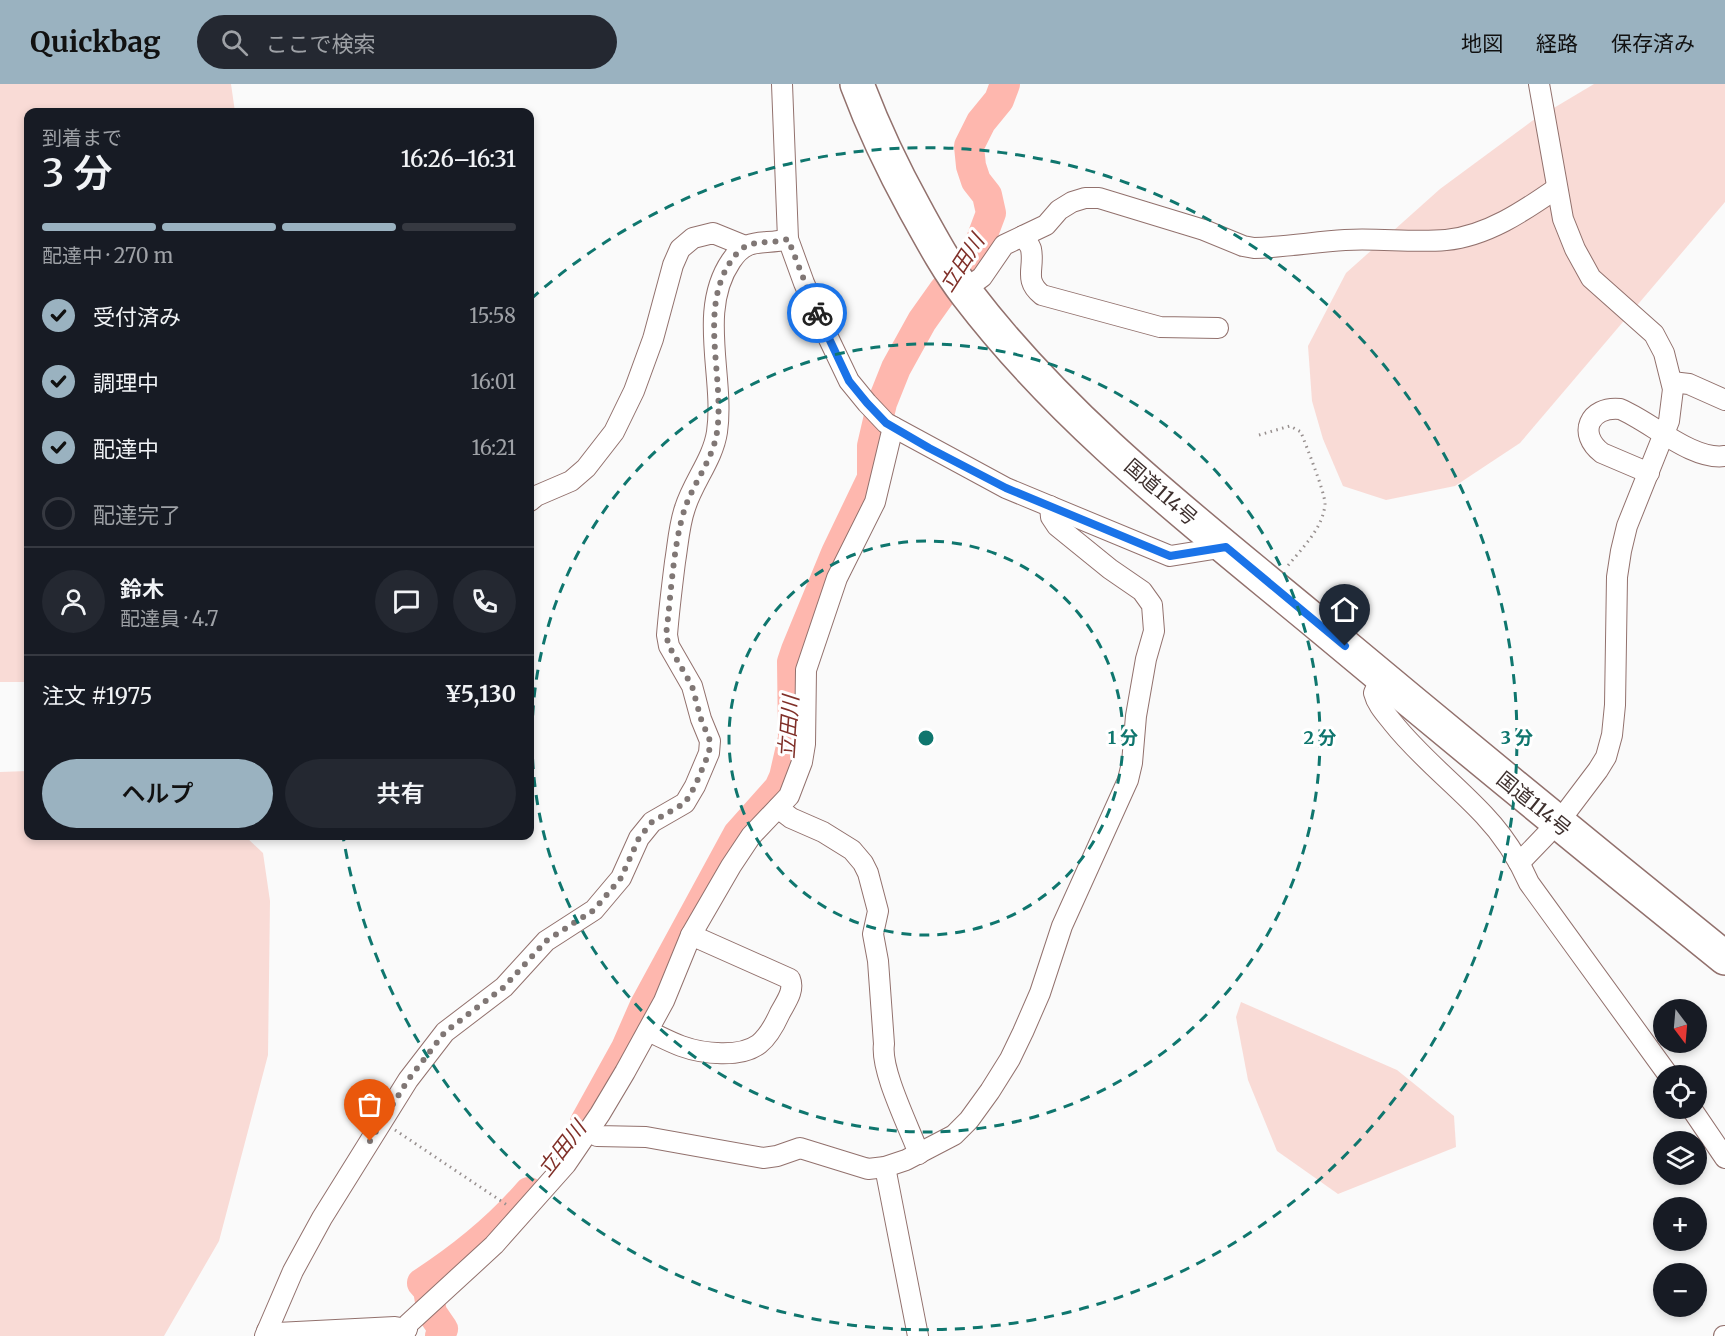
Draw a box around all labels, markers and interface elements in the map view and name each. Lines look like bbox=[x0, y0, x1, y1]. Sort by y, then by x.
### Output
search box bbox=[197, 15, 617, 69]
text: Quickbag bbox=[30, 24, 161, 60]
icon: search bbox=[218, 26, 251, 59]
text: ここで検索 bbox=[266, 30, 376, 58]
text: 地図 bbox=[1461, 30, 1503, 57]
text: 経路 bbox=[1536, 30, 1578, 57]
text: 保存済み bbox=[1611, 30, 1695, 57]
text: 到着まで bbox=[42, 125, 122, 150]
text: 16:26–16:31 bbox=[401, 145, 516, 173]
text: 3 分 bbox=[42, 149, 113, 198]
water label: 立田川 bbox=[933, 227, 991, 296]
text: 配達中 · 270 m bbox=[42, 243, 173, 268]
courier bbox=[787, 283, 847, 343]
icon: bike bbox=[801, 297, 834, 330]
icon: check bbox=[42, 299, 75, 332]
text: 受付済み bbox=[93, 303, 181, 331]
text: 15:58 bbox=[469, 303, 516, 328]
icon: check bbox=[42, 365, 75, 398]
text: 調理中 bbox=[93, 369, 159, 397]
text: 16:01 bbox=[471, 369, 516, 394]
icon: check bbox=[42, 431, 75, 464]
text: 配達中 bbox=[93, 435, 159, 463]
text: 16:21 bbox=[471, 435, 516, 460]
street label: 国道114号 bbox=[1120, 453, 1203, 530]
text: 配達完了 bbox=[93, 501, 181, 529]
button: person bbox=[42, 570, 105, 633]
button: chat bbox=[375, 570, 438, 633]
button: phone bbox=[453, 570, 516, 633]
text: 鈴木 bbox=[120, 575, 164, 603]
pin bbox=[1319, 584, 1370, 646]
icon: home bbox=[1328, 593, 1361, 626]
text: 配達員 · 4.7 bbox=[120, 606, 218, 631]
text: ¥5,130 bbox=[444, 680, 516, 708]
text: 注文 #1975 bbox=[42, 682, 152, 710]
water label: 立田川 bbox=[773, 693, 804, 759]
text: 1 分 bbox=[1108, 726, 1138, 749]
text: 2 分 bbox=[1304, 726, 1336, 749]
text: 3 分 bbox=[1501, 726, 1533, 749]
centre of rings bbox=[916, 728, 936, 748]
button: ヘルプ bbox=[42, 759, 273, 828]
button: 共有 bbox=[285, 759, 516, 828]
street label: 国道114号 bbox=[1492, 766, 1577, 841]
north arrow bbox=[1653, 999, 1707, 1053]
map controls bbox=[1653, 999, 1707, 1317]
button: locate bbox=[1653, 1065, 1707, 1119]
pin bbox=[344, 1079, 395, 1141]
icon: bag bbox=[353, 1088, 386, 1121]
water label: 立田川 bbox=[532, 1114, 593, 1182]
button: layers bbox=[1653, 1131, 1707, 1185]
button: + bbox=[1653, 1197, 1707, 1251]
button: − bbox=[1653, 1263, 1707, 1317]

